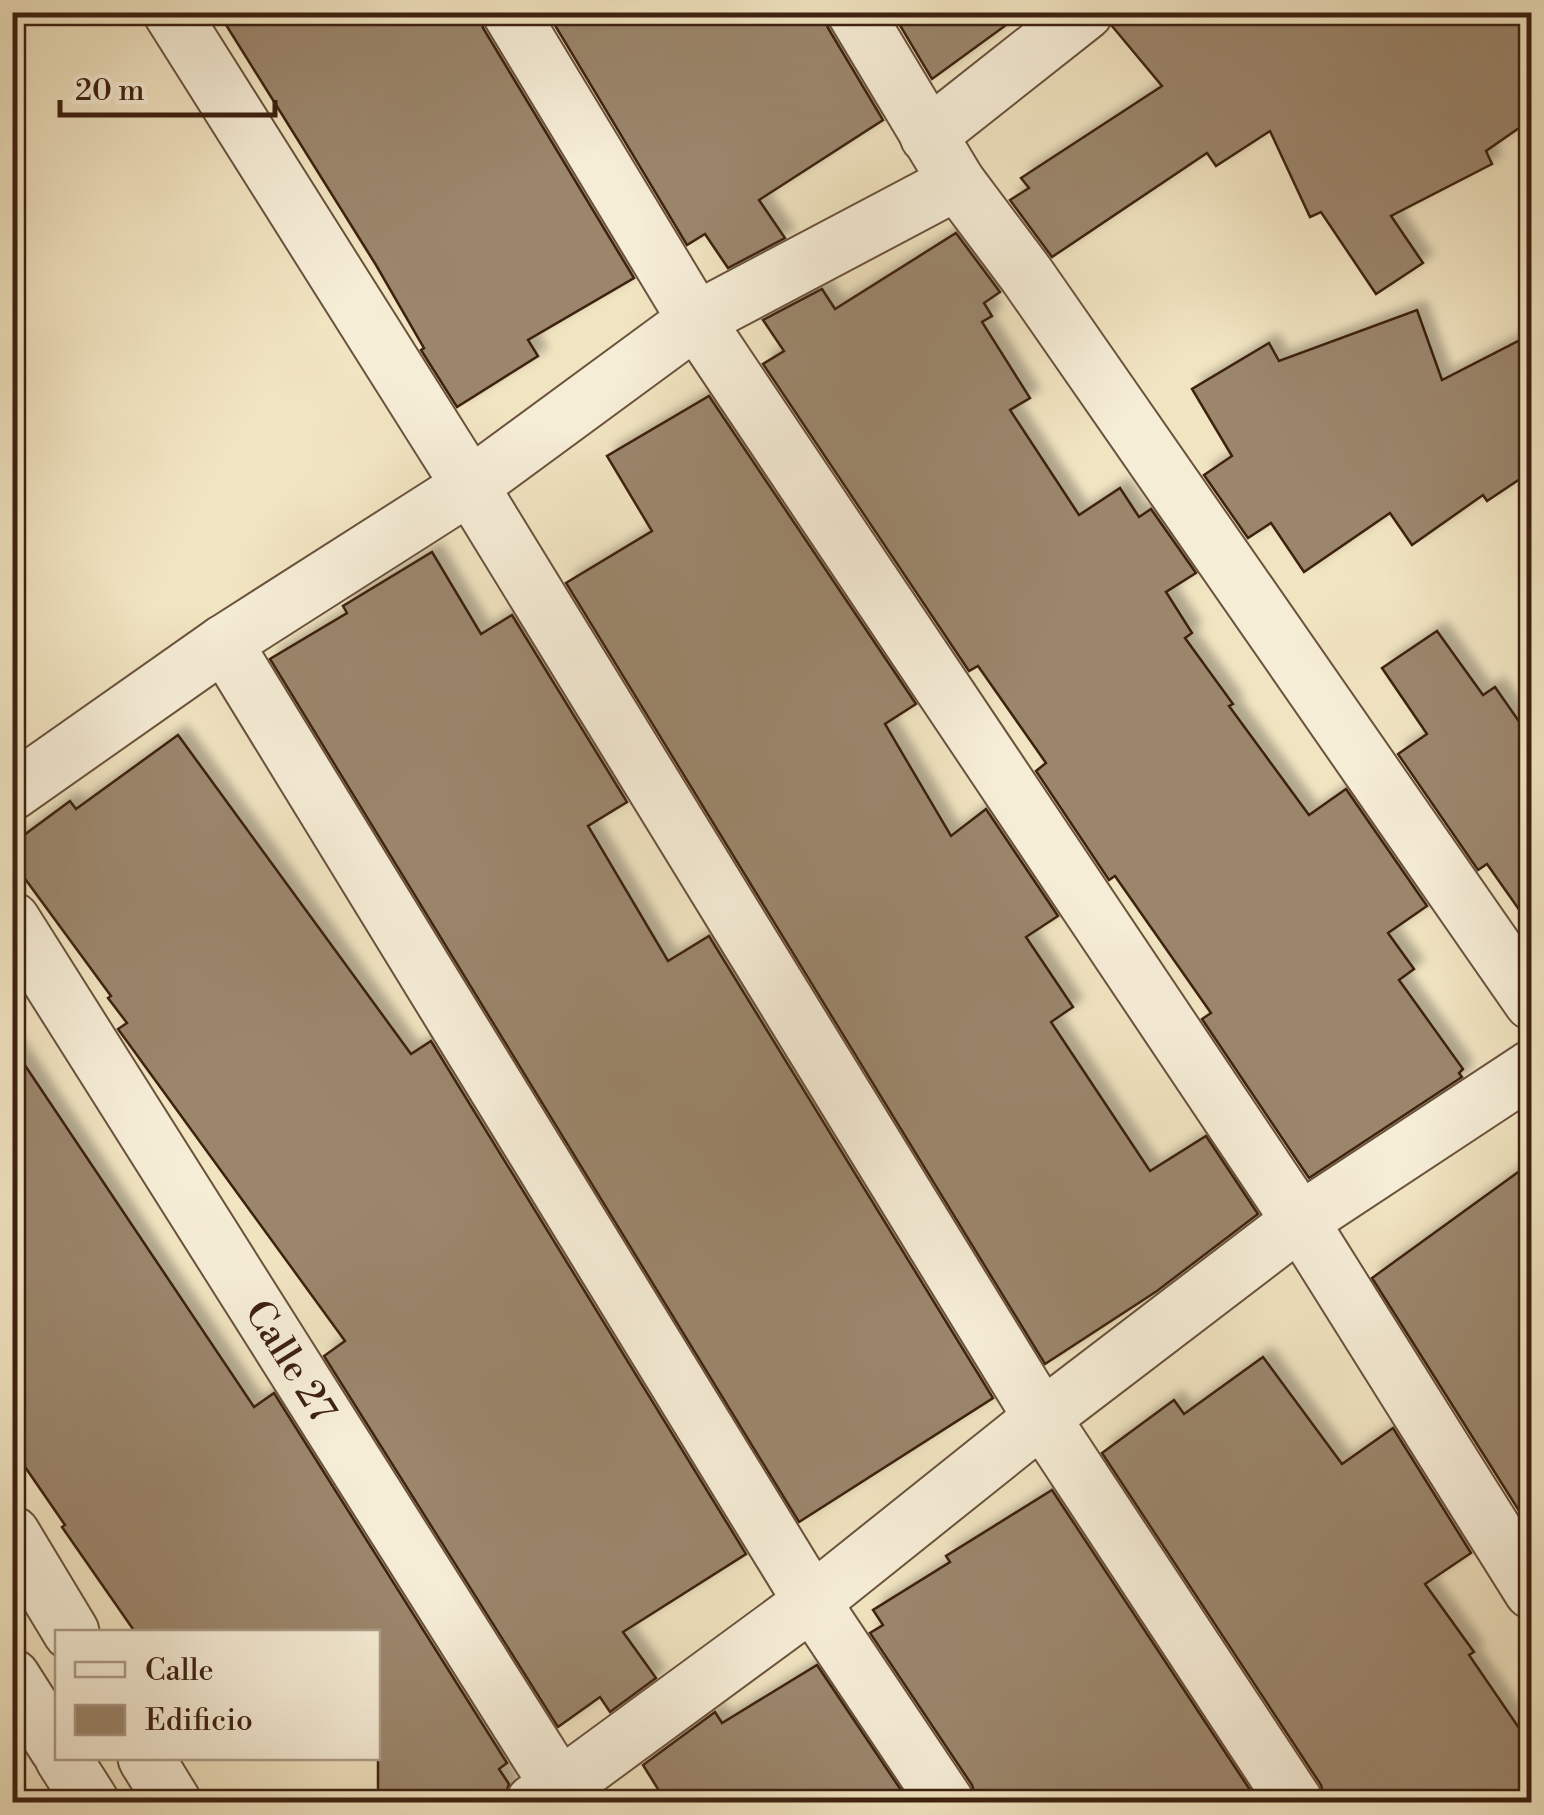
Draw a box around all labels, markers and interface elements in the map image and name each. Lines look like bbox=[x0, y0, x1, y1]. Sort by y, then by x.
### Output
scale bar bbox=[60, 55, 275, 117]
text: 20 m bbox=[75, 72, 144, 110]
street label: Calle 27 bbox=[234, 1292, 346, 1432]
legend bbox=[55, 1630, 380, 1760]
text: Calle bbox=[145, 1652, 214, 1690]
text: Edificio bbox=[145, 1702, 253, 1740]

